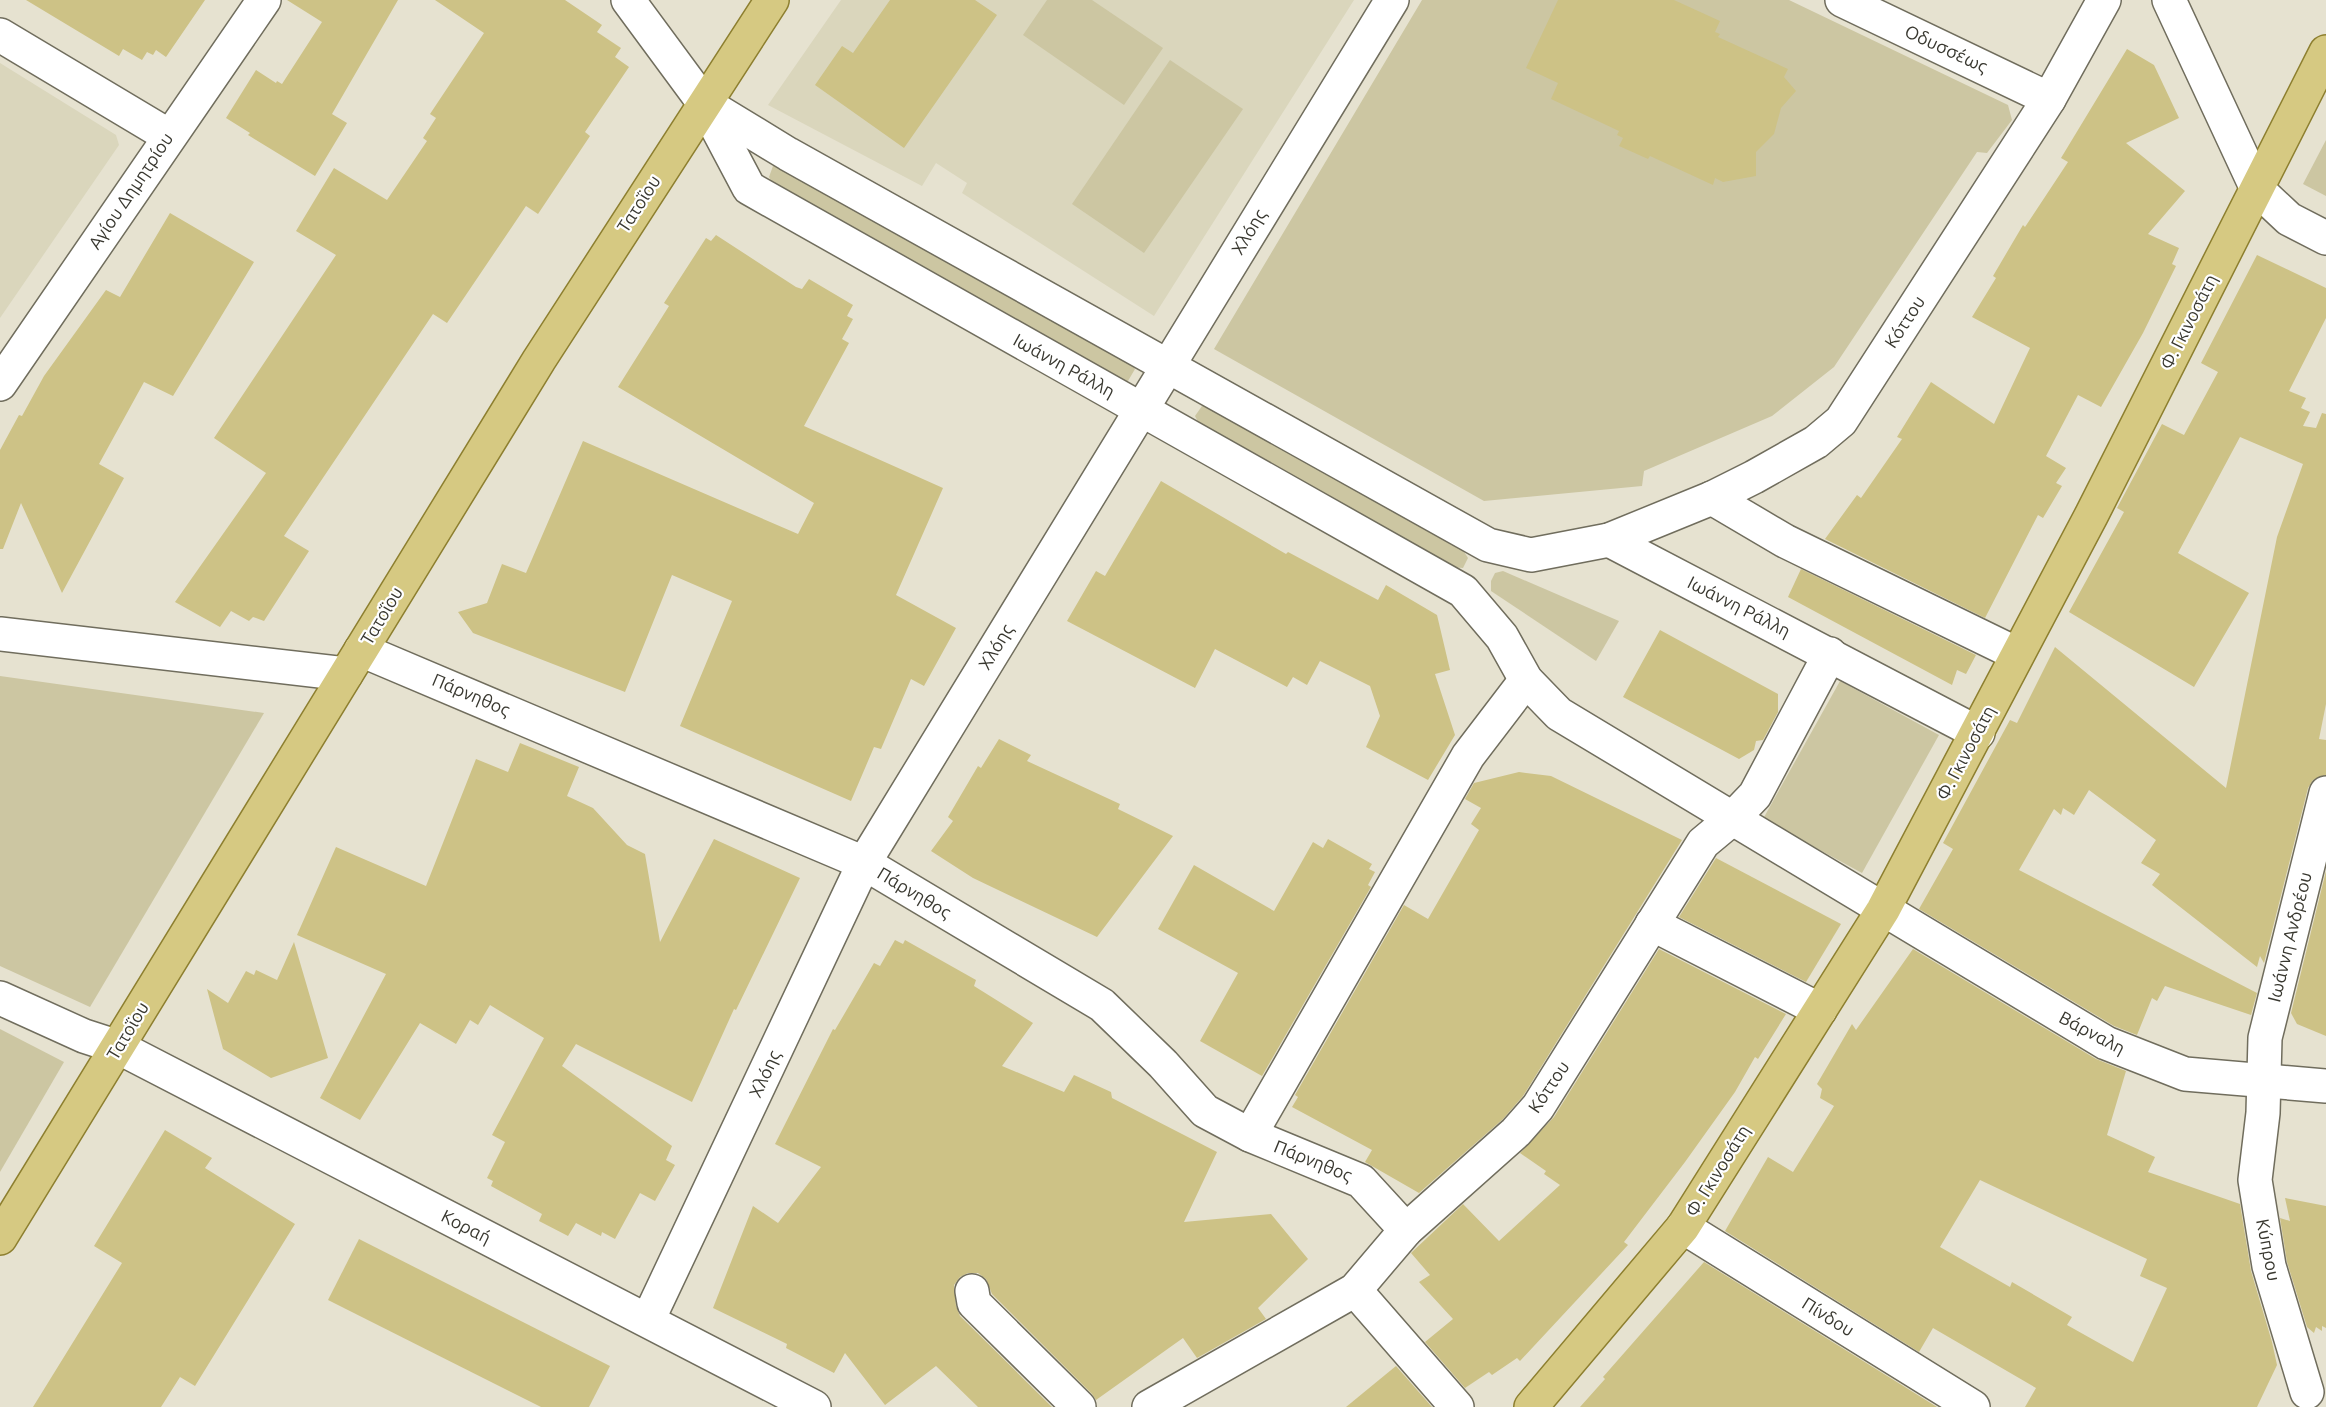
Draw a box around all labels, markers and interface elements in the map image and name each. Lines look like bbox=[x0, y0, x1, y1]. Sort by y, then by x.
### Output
street label: Οδυσσέως bbox=[1901, 20, 1991, 77]
street label: Αγίου Δημητρίου bbox=[84, 128, 176, 252]
street label: Τατοΐου bbox=[612, 171, 664, 236]
street label: Χλόης bbox=[1227, 205, 1270, 258]
street label: Φ. Γκινοσάτη bbox=[2156, 271, 2221, 372]
street label: Κόττου bbox=[1880, 292, 1928, 351]
street label: Ιωάννη Ράλλη bbox=[1010, 329, 1119, 401]
street label: Ιωάννη Ράλλη bbox=[1685, 572, 1794, 641]
street label: Τατοΐου bbox=[356, 583, 406, 648]
street label: Χλόης bbox=[974, 620, 1017, 673]
street label: Πάρνηθος bbox=[429, 669, 513, 720]
street label: Φ. Γκινοσάτη bbox=[1932, 702, 1998, 803]
street label: Πάρνηθος bbox=[874, 862, 955, 923]
street label: Ιωάννη Ανδρέου bbox=[2263, 870, 2315, 1004]
street label: Τατοΐου bbox=[102, 998, 152, 1063]
street label: Βάρναλη bbox=[2056, 1006, 2129, 1058]
street label: Χλόης bbox=[745, 1047, 785, 1101]
street label: Κόττου bbox=[1524, 1057, 1573, 1116]
street label: Φ. Γκινοσάτη bbox=[1681, 1121, 1753, 1220]
street label: Πάρνηθος bbox=[1271, 1135, 1355, 1186]
street label: Κοραή bbox=[438, 1205, 495, 1247]
street label: Κύπρου bbox=[2253, 1217, 2285, 1283]
street label: Πίνδου bbox=[1799, 1292, 1858, 1340]

